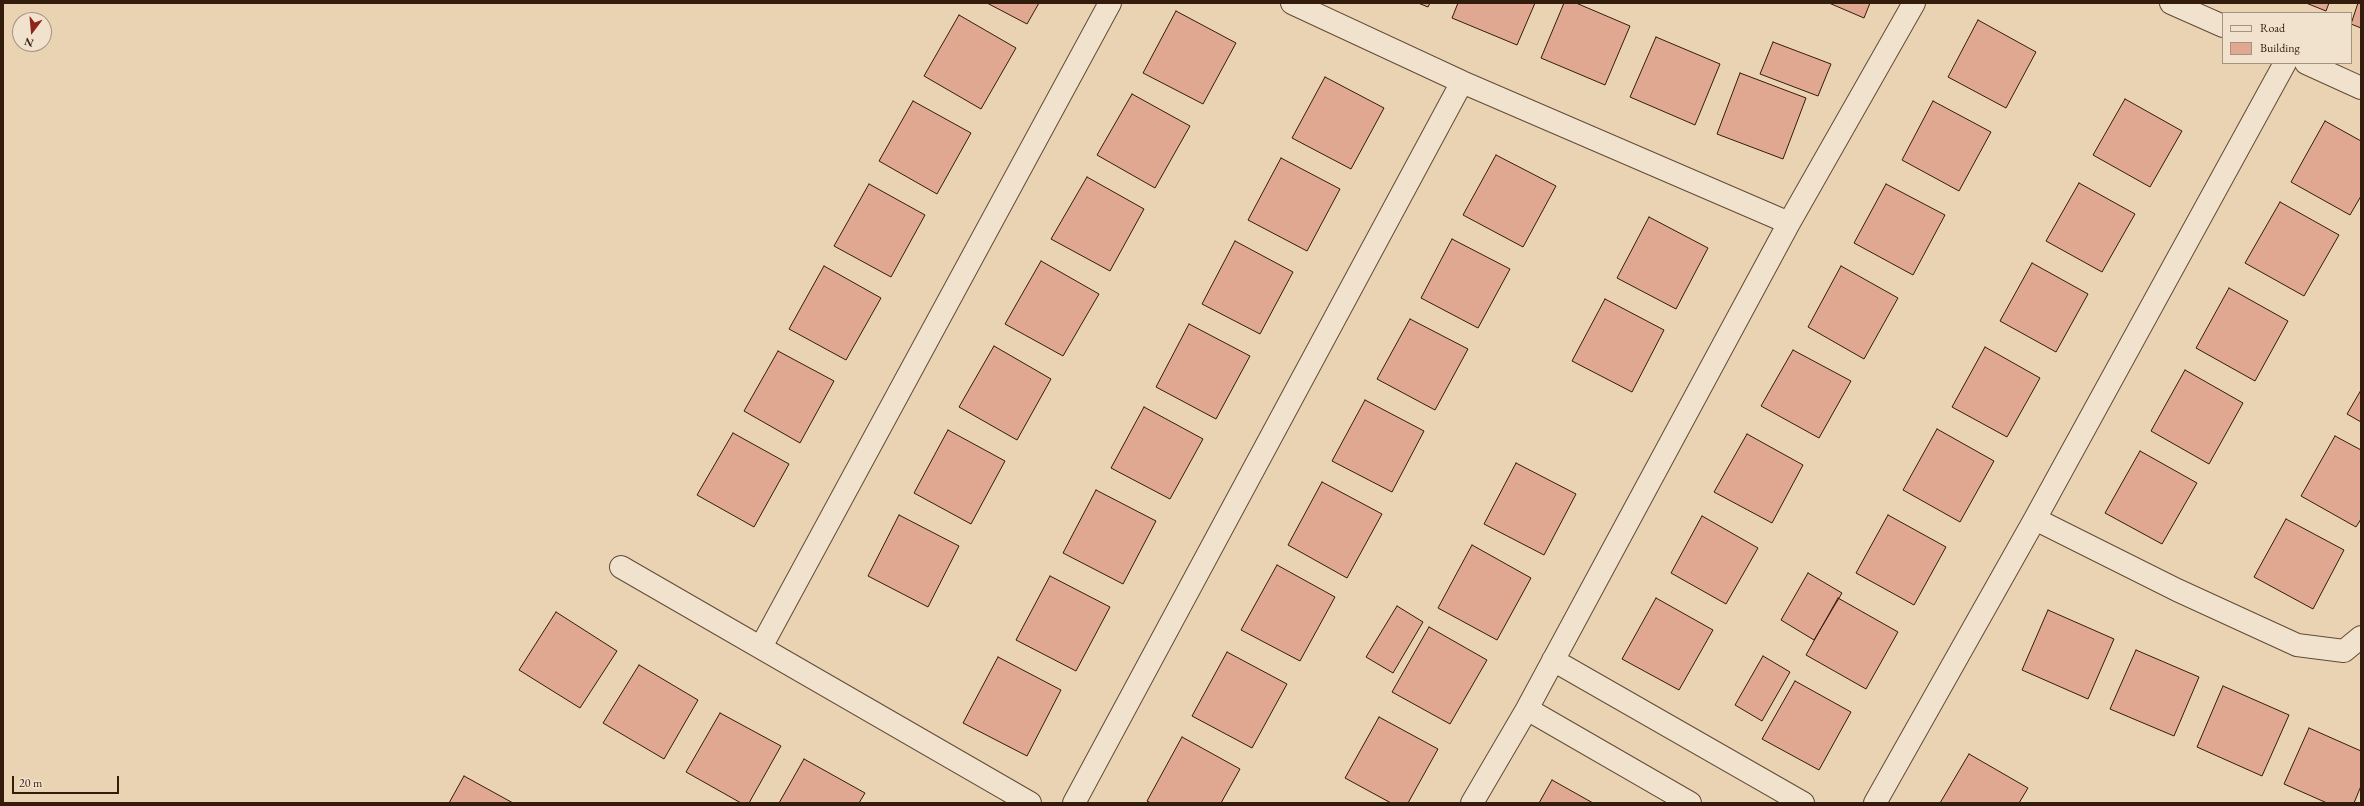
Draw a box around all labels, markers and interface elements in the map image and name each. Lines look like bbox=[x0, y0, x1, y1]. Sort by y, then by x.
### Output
north arrow bbox=[12, 12, 52, 52]
legend bbox=[2222, 12, 2352, 64]
text: Road bbox=[2260, 20, 2285, 36]
text: N bbox=[23, 35, 35, 51]
text: Building bbox=[2260, 40, 2300, 56]
scale bar bbox=[14, 768, 121, 794]
text: 20 m bbox=[19, 775, 42, 791]

